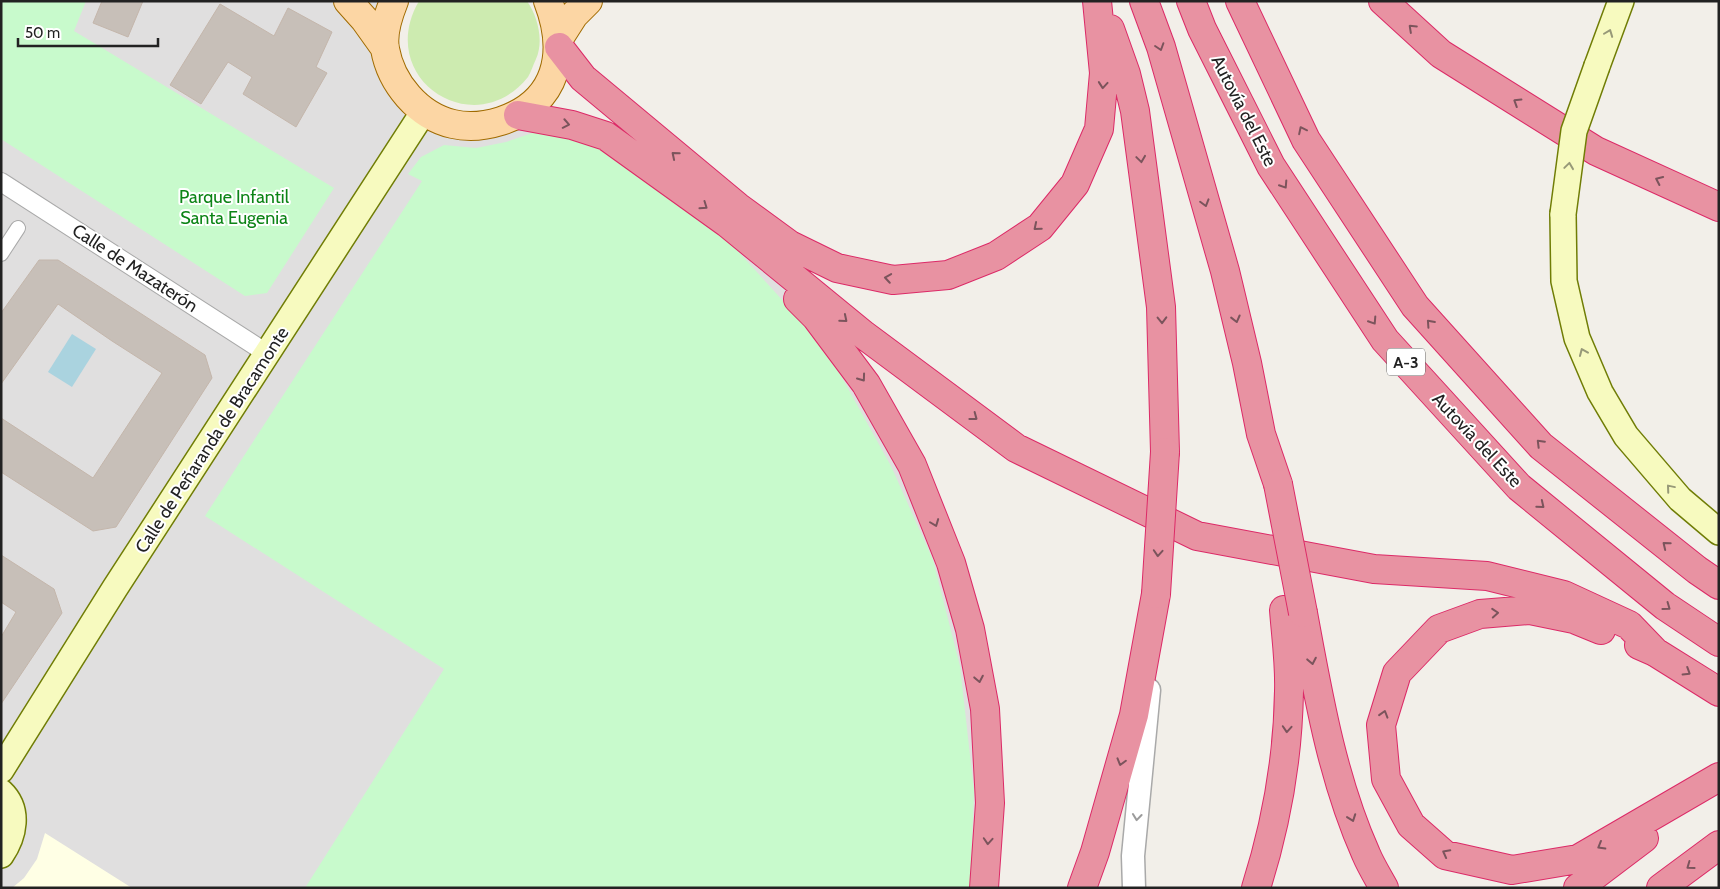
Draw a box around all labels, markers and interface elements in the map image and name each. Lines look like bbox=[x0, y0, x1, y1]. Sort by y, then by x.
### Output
scale bar bbox=[18, 15, 158, 47]
text: 50 m bbox=[25, 24, 60, 42]
one-way arrow bbox=[1409, 25, 1418, 34]
one-way arrow bbox=[1603, 30, 1613, 38]
one-way arrow bbox=[1155, 42, 1165, 51]
street label: Autovía del Este bbox=[1207, 52, 1281, 170]
one-way arrow bbox=[1098, 81, 1109, 89]
one-way arrow bbox=[1513, 98, 1522, 108]
one-way arrow bbox=[562, 118, 570, 128]
one-way arrow bbox=[1297, 126, 1308, 135]
one-way arrow bbox=[672, 152, 681, 161]
one-way arrow bbox=[1136, 155, 1146, 163]
one-way arrow bbox=[1563, 162, 1574, 170]
one-way arrow bbox=[1655, 176, 1664, 186]
one-way arrow bbox=[1277, 180, 1287, 189]
park label: Parque Infantil Santa Eugenia bbox=[179, 186, 290, 229]
one-way arrow bbox=[1200, 199, 1210, 207]
one-way arrow bbox=[698, 200, 708, 209]
street label: Calle de Mazaterón bbox=[68, 219, 202, 317]
one-way arrow bbox=[1034, 222, 1043, 230]
one-way arrow bbox=[883, 273, 891, 284]
one-way arrow bbox=[839, 314, 848, 323]
one-way arrow bbox=[1230, 314, 1241, 323]
one-way arrow bbox=[1156, 316, 1167, 324]
one-way arrow bbox=[1366, 316, 1376, 325]
one-way arrow bbox=[1427, 320, 1436, 329]
street label: Calle de Peñaranda de Bracamonte bbox=[131, 323, 293, 557]
road number: A-3 bbox=[1387, 348, 1425, 376]
one-way arrow bbox=[1579, 348, 1589, 357]
one-way arrow bbox=[856, 373, 865, 382]
street label: Autovía del Este bbox=[1428, 388, 1526, 492]
one-way arrow bbox=[968, 411, 978, 420]
one-way arrow bbox=[1536, 440, 1545, 449]
one-way arrow bbox=[1667, 484, 1676, 493]
one-way arrow bbox=[1535, 500, 1544, 508]
one-way arrow bbox=[929, 518, 939, 527]
one-way arrow bbox=[1663, 543, 1672, 551]
one-way arrow bbox=[1153, 549, 1164, 557]
one-way arrow bbox=[1662, 601, 1671, 610]
one-way arrow bbox=[1491, 607, 1499, 618]
one-way arrow bbox=[1306, 657, 1317, 665]
one-way arrow bbox=[1682, 666, 1691, 676]
one-way arrow bbox=[974, 675, 984, 683]
one-way arrow bbox=[1379, 711, 1389, 719]
one-way arrow bbox=[1281, 725, 1292, 733]
one-way arrow bbox=[1116, 757, 1126, 765]
one-way arrow bbox=[1132, 813, 1143, 821]
one-way arrow bbox=[1346, 813, 1356, 822]
one-way arrow bbox=[982, 837, 993, 845]
one-way arrow bbox=[1597, 839, 1606, 849]
one-way arrow bbox=[1442, 849, 1451, 859]
one-way arrow bbox=[1687, 861, 1696, 869]

